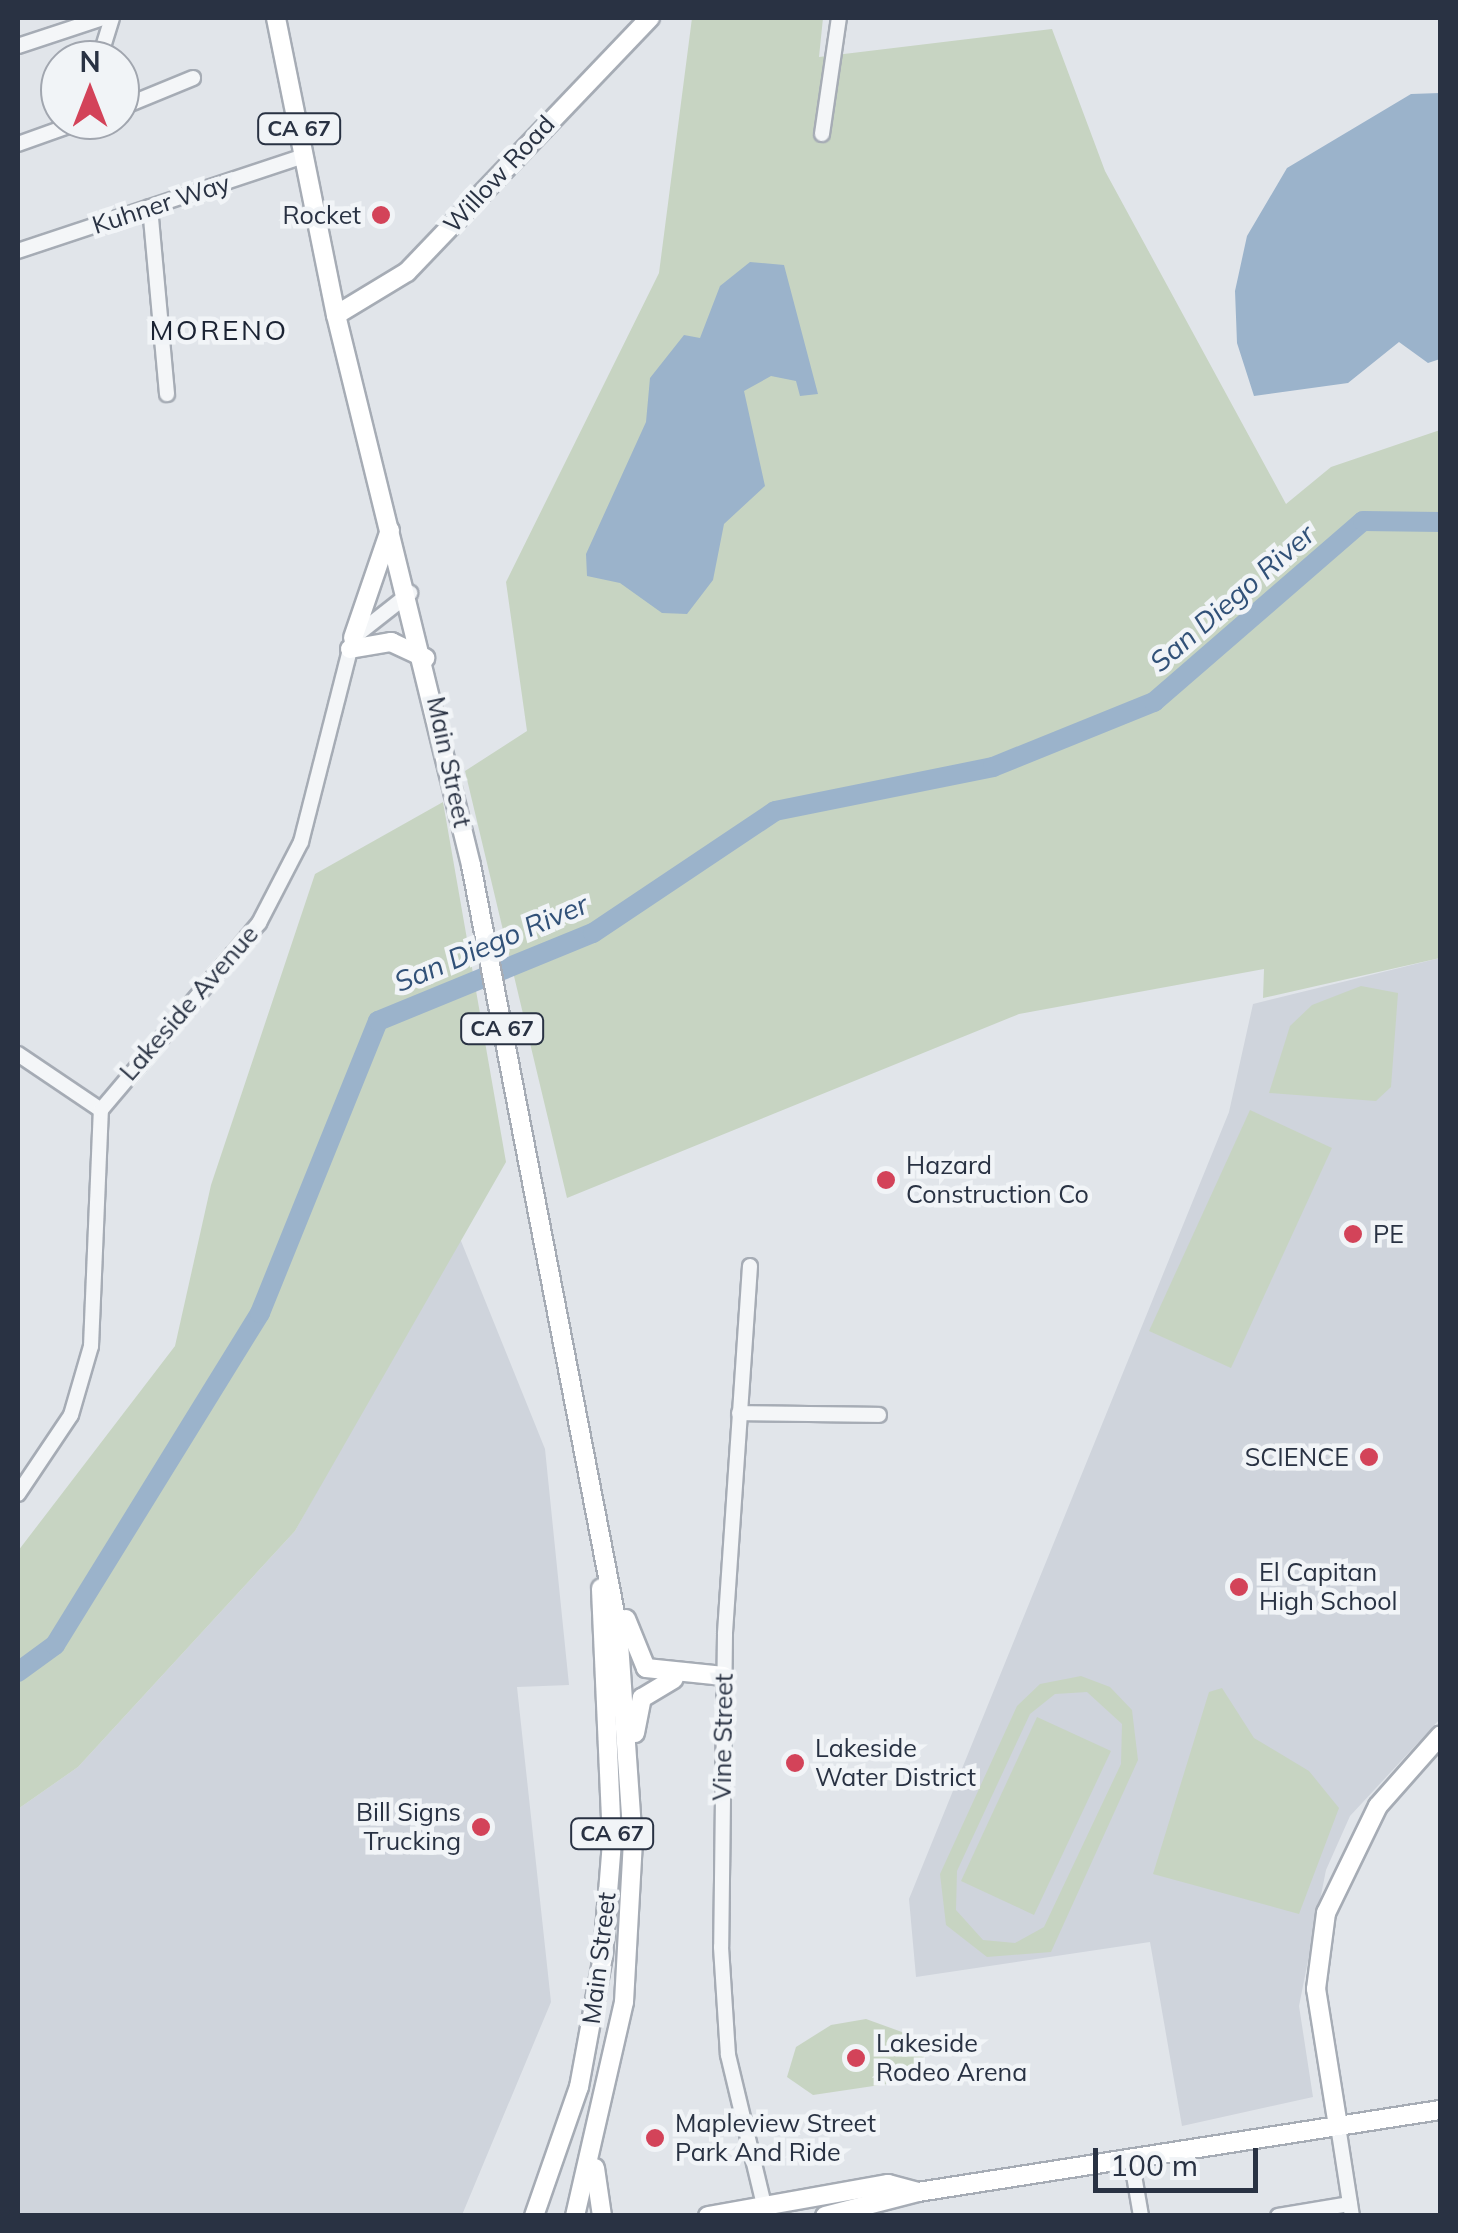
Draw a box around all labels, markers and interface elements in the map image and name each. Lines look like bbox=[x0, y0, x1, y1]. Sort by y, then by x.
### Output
north arrow bbox=[40, 40, 140, 140]
text: N bbox=[79, 44, 101, 79]
street label: Willow Road bbox=[437, 109, 561, 239]
road number: CA 67 bbox=[256, 112, 342, 146]
street label: Kuhner Way bbox=[88, 168, 234, 240]
place label: Rocket bbox=[282, 200, 361, 230]
marker: Rocket bbox=[370, 204, 392, 226]
district label: MORENO bbox=[149, 313, 289, 347]
water label: San Diego River bbox=[1143, 517, 1321, 679]
street label: Main Street bbox=[421, 694, 477, 830]
water label: San Diego River bbox=[389, 887, 593, 999]
street label: Lakeside Avenue bbox=[114, 919, 264, 1087]
road number: CA 67 bbox=[460, 1012, 544, 1046]
place label: Hazard Construction Co bbox=[906, 1151, 1089, 1210]
marker: Hazard Construction Co bbox=[875, 1169, 897, 1191]
place label: PE bbox=[1373, 1219, 1404, 1249]
marker: PE bbox=[1342, 1223, 1364, 1245]
place label: SCIENCE bbox=[1245, 1442, 1349, 1472]
marker: SCIENCE bbox=[1358, 1446, 1380, 1468]
place label: El Capitan High School bbox=[1259, 1558, 1397, 1617]
marker: El Capitan High School bbox=[1228, 1576, 1250, 1598]
street label: Vine Street bbox=[707, 1673, 739, 1801]
place label: Lakeside Water District bbox=[815, 1734, 976, 1793]
marker: Lakeside Water District bbox=[784, 1752, 806, 1774]
place label: Bill Signs Trucking bbox=[356, 1798, 461, 1857]
marker: Bill Signs Trucking bbox=[470, 1816, 492, 1838]
road number: CA 67 bbox=[570, 1817, 654, 1851]
street label: Main Street bbox=[576, 1890, 622, 2026]
place label: Lakeside Rodeo Arena bbox=[876, 2029, 1027, 2088]
marker: Lakeside Rodeo Arena bbox=[845, 2047, 867, 2069]
place label: Mapleview Street Park And Ride bbox=[675, 2109, 876, 2168]
marker: Mapleview Street Park And Ride bbox=[644, 2127, 666, 2149]
scale bar bbox=[1098, 2128, 1263, 2190]
text: 100 m bbox=[1110, 2146, 1198, 2184]

